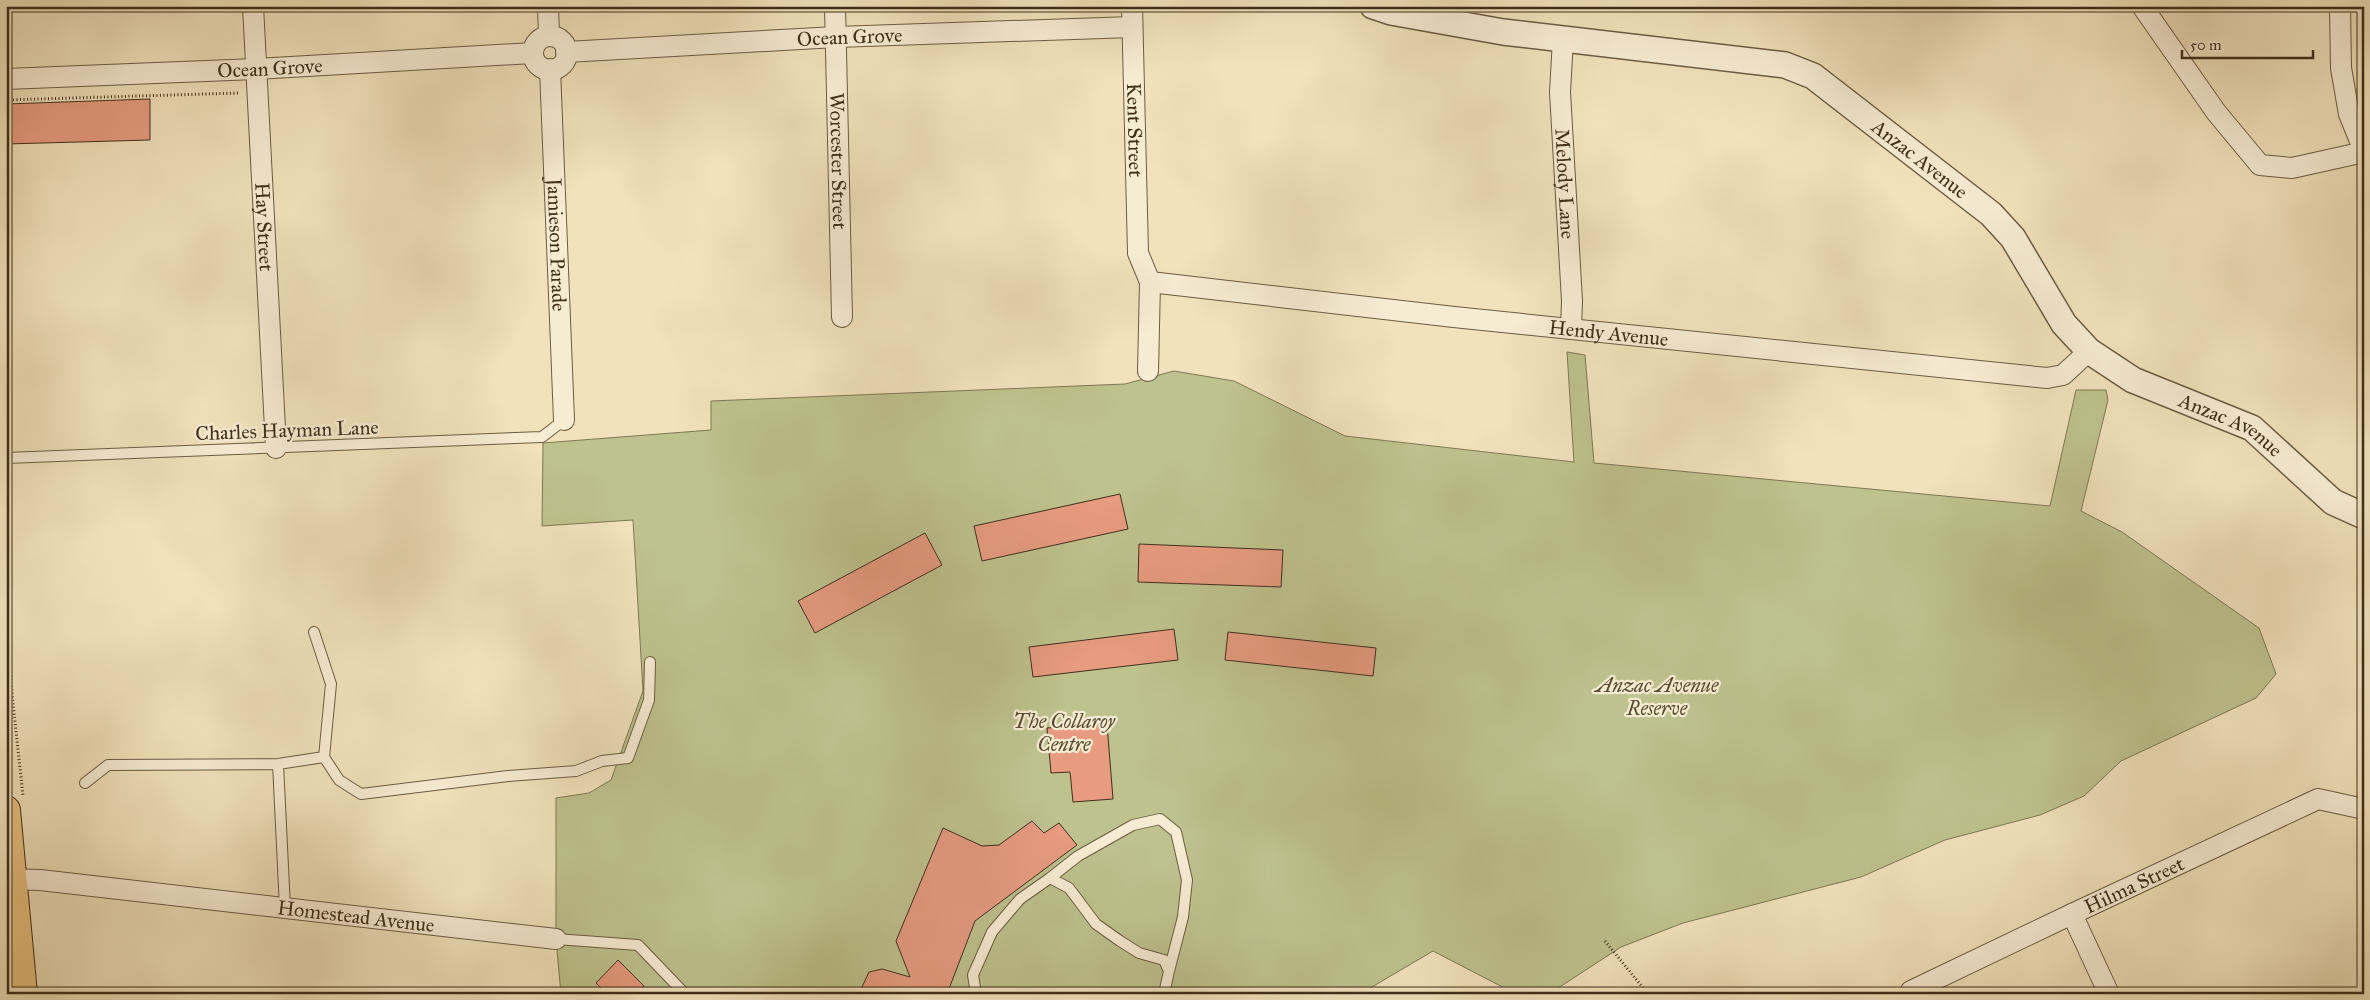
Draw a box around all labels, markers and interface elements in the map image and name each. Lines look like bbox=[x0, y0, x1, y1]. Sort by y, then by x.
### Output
street label: Ocean Grove bbox=[796, 23, 903, 51]
scale bar bbox=[2182, 28, 2314, 60]
text: 50 m bbox=[2190, 36, 2222, 54]
street label: Ocean Grove bbox=[217, 53, 323, 83]
street label: Kent Street bbox=[1122, 83, 1148, 177]
street label: Worcester Street bbox=[825, 92, 852, 230]
street label: Anzac Avenue bbox=[1866, 114, 1973, 204]
street label: Melody Lane bbox=[1550, 128, 1580, 240]
street label: Jamieson Parade bbox=[541, 176, 572, 312]
street label: Hay Street bbox=[250, 182, 279, 272]
street label: Hendy Avenue bbox=[1548, 315, 1670, 351]
street label: Anzac Avenue bbox=[2174, 387, 2287, 462]
street label: Charles Hayman Lane bbox=[195, 415, 379, 445]
park label: Anzac Avenue Reserve bbox=[1593, 673, 1719, 720]
park label: The Collaroy Centre bbox=[1013, 709, 1116, 756]
street label: Hilma Street bbox=[2080, 851, 2188, 919]
street label: Homestead Avenue bbox=[276, 895, 436, 937]

